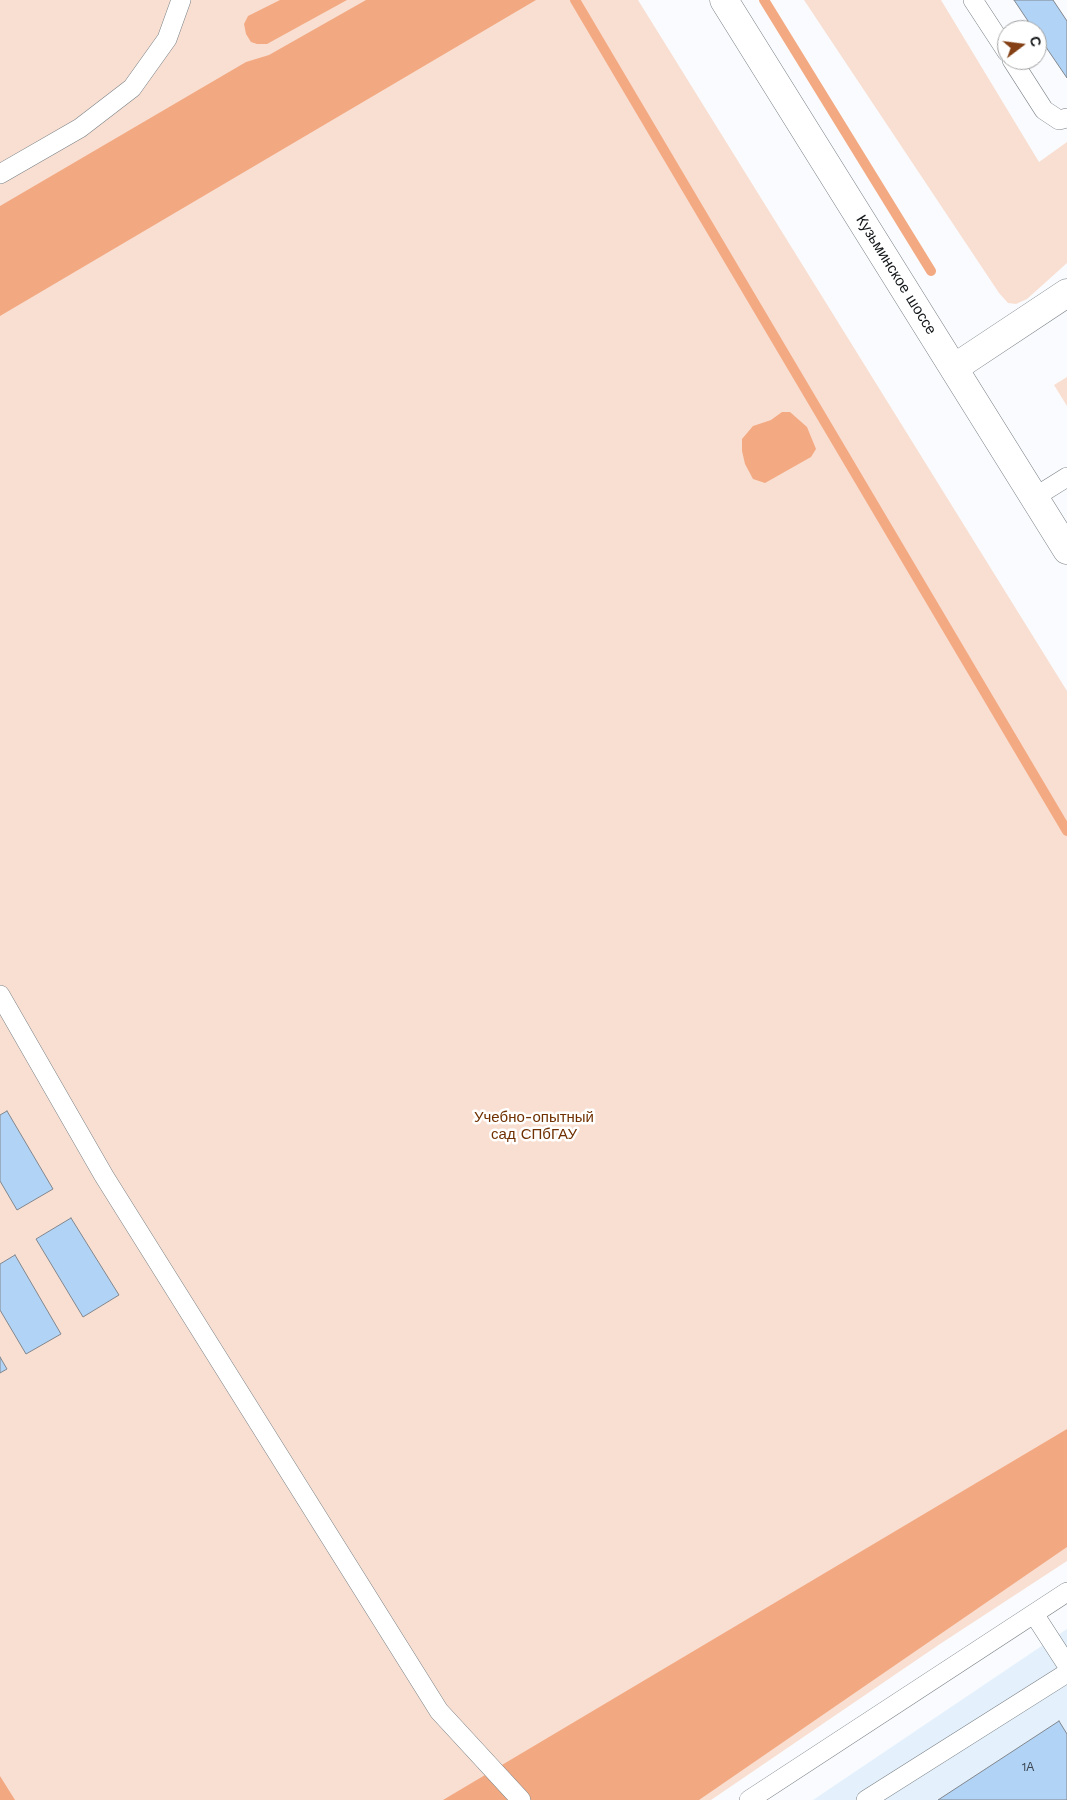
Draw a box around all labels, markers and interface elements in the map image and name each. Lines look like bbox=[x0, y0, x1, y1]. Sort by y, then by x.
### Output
north arrow bbox=[997, 20, 1047, 70]
text: С bbox=[1026, 34, 1045, 48]
street label: Кузьминское шоссе bbox=[852, 212, 940, 338]
park label: Учебно-опытный сад СПбГАУ bbox=[474, 1109, 594, 1144]
house number: 1А bbox=[1022, 1760, 1034, 1774]

